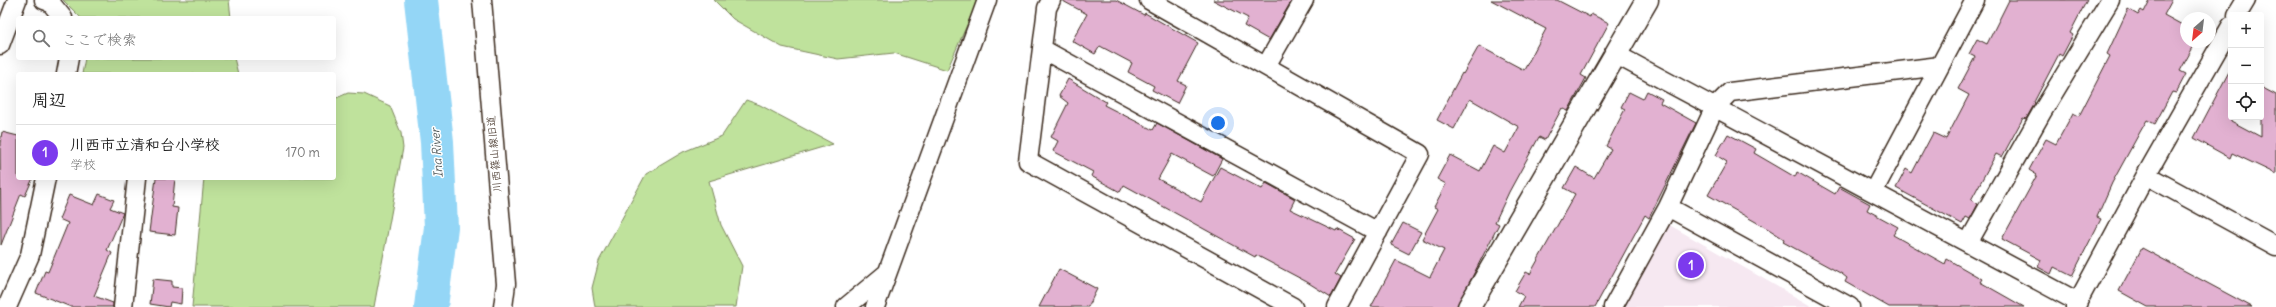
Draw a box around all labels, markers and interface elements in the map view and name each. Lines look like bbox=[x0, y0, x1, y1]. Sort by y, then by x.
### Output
north arrow bbox=[2180, 12, 2216, 48]
map controls bbox=[2228, 12, 2264, 120]
button: + bbox=[2228, 12, 2264, 48]
search box bbox=[16, 16, 336, 60]
icon: search bbox=[30, 27, 52, 49]
text: ここで検索 bbox=[62, 30, 137, 49]
button: − bbox=[2228, 48, 2264, 84]
button: locate bbox=[2228, 84, 2264, 120]
text: 周辺 bbox=[32, 89, 66, 111]
your location bbox=[1208, 113, 1228, 133]
street label: 川西篠山線旧道 bbox=[484, 115, 504, 193]
water label: Ina River bbox=[427, 126, 446, 178]
text: 川西市立清和台小学校 bbox=[70, 135, 220, 154]
text: 1 bbox=[42, 144, 48, 161]
text: 170 m bbox=[285, 144, 320, 161]
text: 学校 bbox=[70, 156, 96, 173]
pin: 1 bbox=[1678, 250, 1704, 280]

